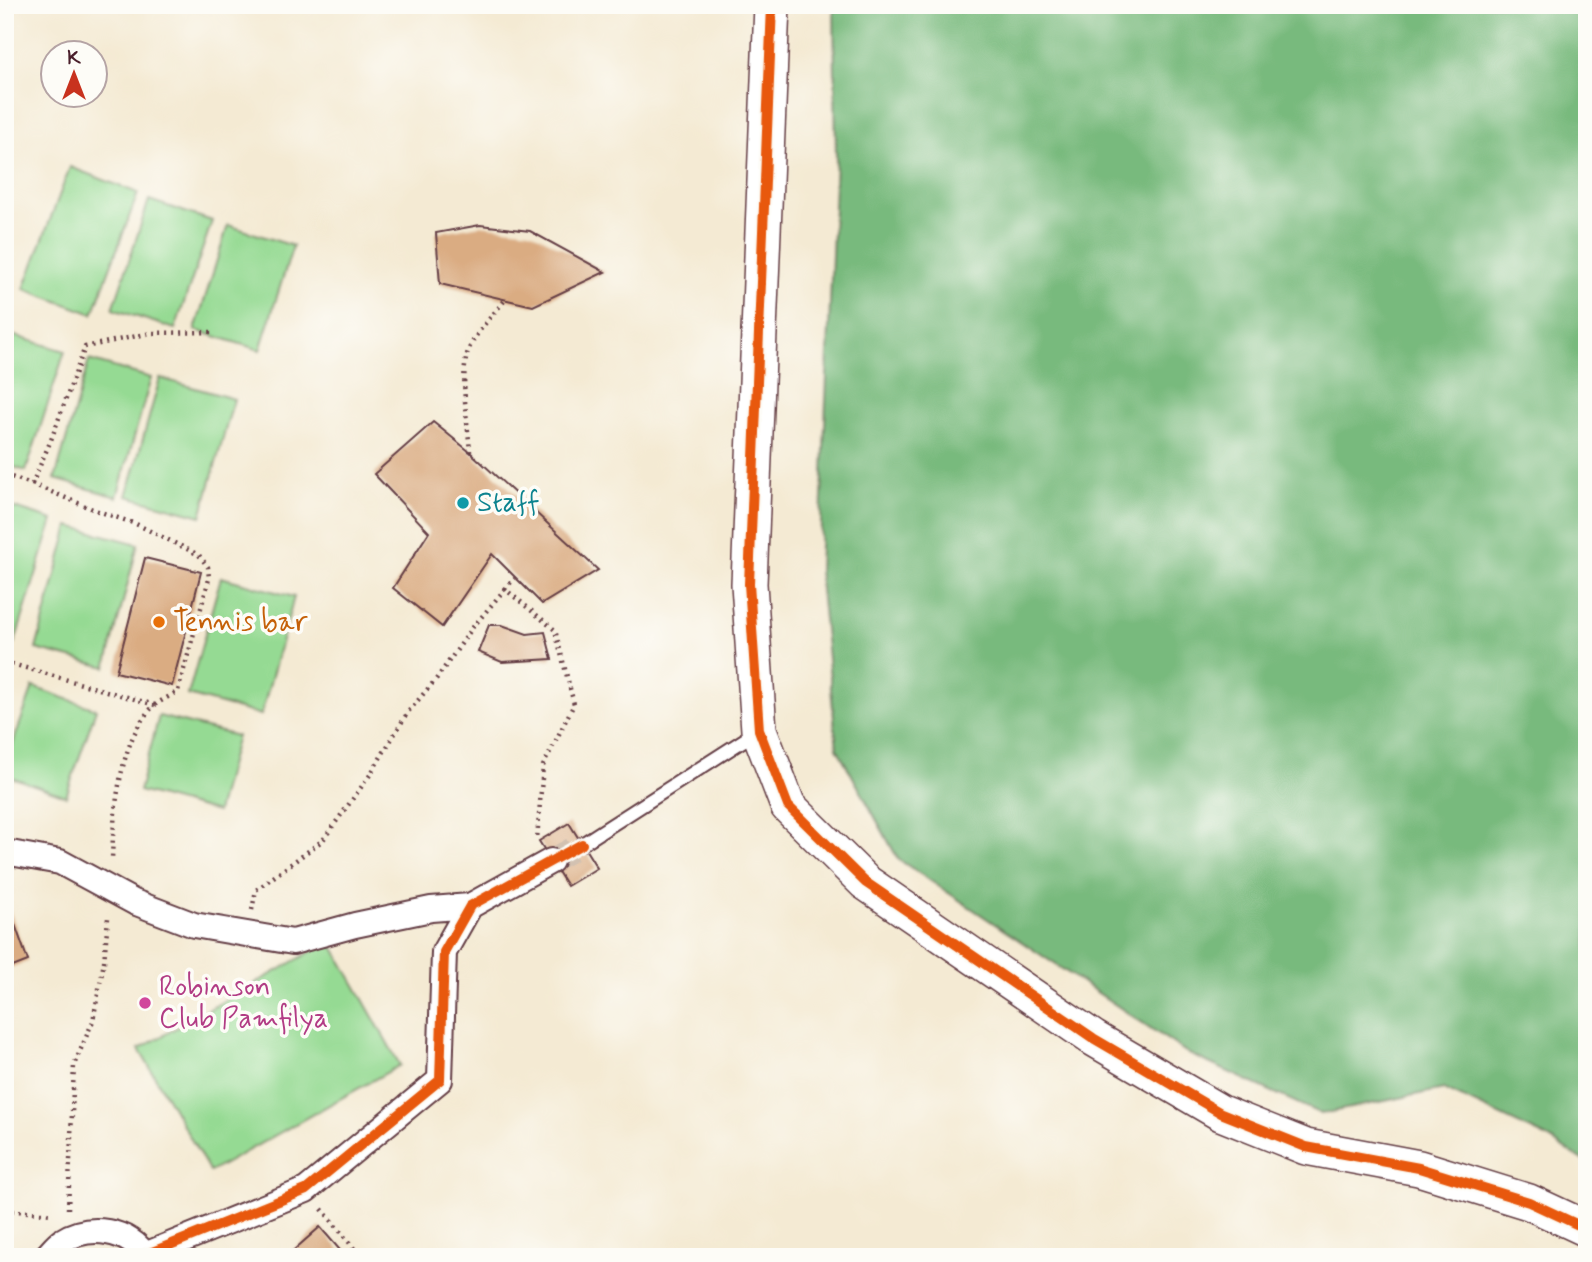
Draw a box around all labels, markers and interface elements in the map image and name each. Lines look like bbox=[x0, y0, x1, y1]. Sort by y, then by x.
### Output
north arrow bbox=[38, 38, 108, 108]
text: K bbox=[67, 46, 81, 71]
place label: Staff bbox=[477, 485, 540, 522]
marker: Staff bbox=[455, 495, 471, 511]
place label: Tennis bar bbox=[173, 604, 309, 641]
marker: Tennis bar bbox=[151, 614, 167, 630]
place label: Robinson Club Pamfilya bbox=[159, 969, 328, 1038]
marker: Robinson Club Pamfilya bbox=[137, 995, 153, 1011]

